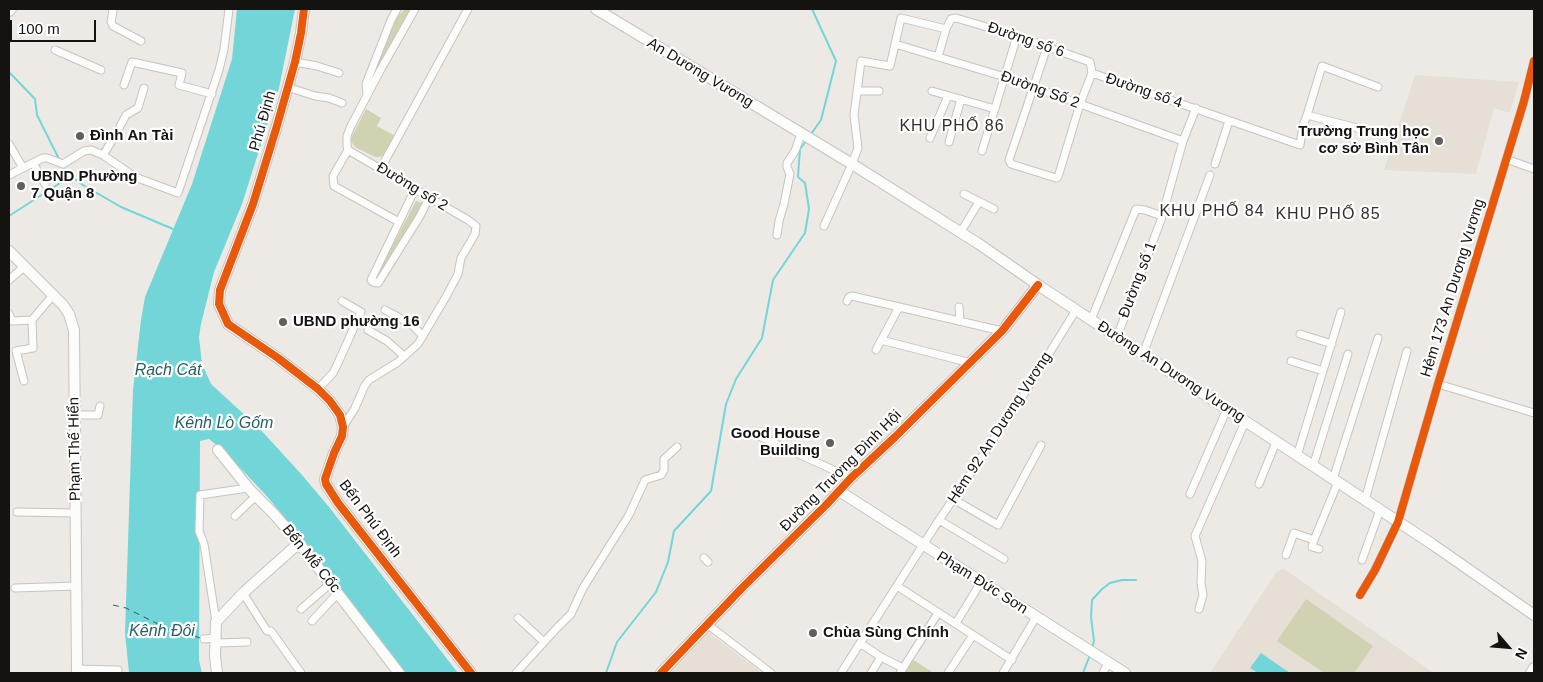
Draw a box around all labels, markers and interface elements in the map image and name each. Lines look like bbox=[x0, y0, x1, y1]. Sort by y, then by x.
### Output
scale bar bbox=[12, 10, 99, 42]
street label: Đường số 6 bbox=[985, 18, 1067, 62]
text: 100 m bbox=[18, 20, 60, 37]
street label: An Dương Vương bbox=[644, 34, 756, 112]
street label: Đường Số 2 bbox=[998, 67, 1082, 113]
street label: Đường số 4 bbox=[1103, 69, 1185, 113]
street label: Phú Định bbox=[246, 89, 280, 153]
district label: KHU PHỐ 86 bbox=[898, 117, 1006, 137]
place label: Trường Trung học cơ sở Bình Tân bbox=[1298, 123, 1429, 158]
place label: Đình An Tài bbox=[90, 127, 173, 145]
marker: Đình An Tài bbox=[74, 130, 86, 142]
marker: Trường Trung học cơ sở Bình Tân bbox=[1433, 135, 1445, 147]
street label: Đường số 2 bbox=[373, 159, 451, 215]
place label: UBND Phường 7 Quận 8 bbox=[31, 168, 138, 203]
marker: UBND Phường 7 Quận 8 bbox=[15, 180, 27, 192]
street label: Hẻm 173 An Dương Vương bbox=[1417, 197, 1489, 379]
district label: KHU PHỐ 84 bbox=[1158, 202, 1266, 222]
district label: KHU PHỐ 85 bbox=[1274, 205, 1382, 225]
street label: Đường số 1 bbox=[1115, 239, 1161, 321]
place label: UBND phường 16 bbox=[293, 313, 420, 331]
marker: UBND phường 16 bbox=[277, 316, 289, 328]
street label: Đường An Dương Vương bbox=[1094, 318, 1248, 426]
street label: Hẻm 92 An Dương Vương bbox=[944, 349, 1056, 507]
water label: Rạch Cát bbox=[135, 361, 201, 381]
street label: Phạm Thế Hiển bbox=[65, 397, 85, 501]
street label: Đường Trương Đình Hội bbox=[777, 407, 905, 535]
water label: Kênh Lò Gốm bbox=[175, 414, 273, 434]
place label: Good House Building bbox=[731, 425, 820, 460]
marker: Good House Building bbox=[824, 437, 836, 449]
street label: Bến Phú Định bbox=[335, 477, 405, 561]
street label: Bến Mễ Cốc bbox=[278, 521, 344, 597]
street label: Phạm Đức Sơn bbox=[933, 548, 1031, 618]
water label: Kênh Đôi bbox=[129, 622, 195, 642]
north arrow bbox=[1483, 622, 1533, 672]
place label: Chùa Sùng Chính bbox=[823, 624, 949, 642]
marker: Chùa Sùng Chính bbox=[807, 627, 819, 639]
text: N bbox=[1512, 646, 1531, 662]

